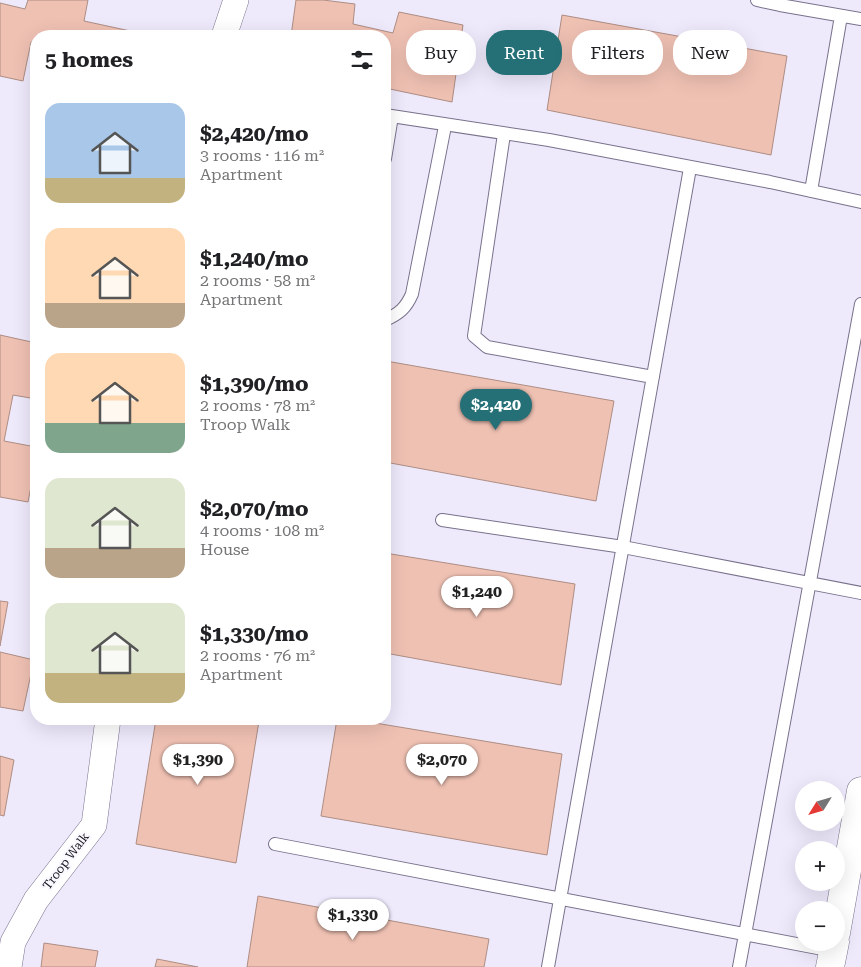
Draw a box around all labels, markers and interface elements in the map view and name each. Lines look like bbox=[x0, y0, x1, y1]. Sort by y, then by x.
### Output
chip: Buy bbox=[406, 30, 476, 75]
chip: Rent bbox=[486, 30, 562, 75]
chip: Filters bbox=[572, 30, 663, 75]
chip: New bbox=[673, 30, 747, 75]
icon: filters bbox=[348, 46, 376, 74]
text: 5 homes bbox=[45, 48, 133, 72]
text: $2,420/mo bbox=[200, 122, 309, 146]
icon: home bbox=[85, 123, 145, 183]
text: 3 rooms · 116 m² bbox=[200, 146, 324, 165]
text: Apartment bbox=[200, 165, 283, 184]
text: $1,240/mo bbox=[200, 247, 309, 271]
icon: home bbox=[85, 248, 145, 308]
text: 2 rooms · 58 m² bbox=[200, 271, 315, 290]
text: Apartment bbox=[200, 290, 283, 309]
text: $1,390/mo bbox=[200, 372, 309, 396]
icon: home bbox=[85, 373, 145, 433]
pin: $2,420 bbox=[455, 388, 537, 431]
text: $2,420 bbox=[471, 395, 521, 414]
text: 2 rooms · 78 m² bbox=[200, 396, 315, 415]
text: Troop Walk bbox=[200, 415, 290, 434]
text: $2,070/mo bbox=[200, 497, 309, 521]
icon: home bbox=[85, 498, 145, 558]
text: 4 rooms · 108 m² bbox=[200, 521, 324, 540]
text: House bbox=[200, 540, 249, 559]
pin: $1,240 bbox=[436, 576, 518, 618]
text: $1,240 bbox=[452, 582, 502, 601]
text: $1,330/mo bbox=[200, 622, 309, 646]
icon: home bbox=[85, 623, 145, 683]
text: 2 rooms · 76 m² bbox=[200, 646, 315, 665]
text: Apartment bbox=[200, 665, 283, 684]
pin: $1,390 bbox=[157, 744, 239, 786]
pin: $2,070 bbox=[401, 744, 483, 786]
text: $1,390 bbox=[173, 750, 223, 769]
text: $2,070 bbox=[417, 750, 467, 769]
north arrow bbox=[795, 781, 845, 831]
map controls bbox=[795, 781, 845, 951]
street label: Troop Walk bbox=[40, 829, 92, 892]
button: + bbox=[795, 841, 845, 891]
pin: $1,330 bbox=[312, 898, 394, 941]
button: − bbox=[795, 901, 845, 951]
text: $1,330 bbox=[328, 905, 378, 924]

